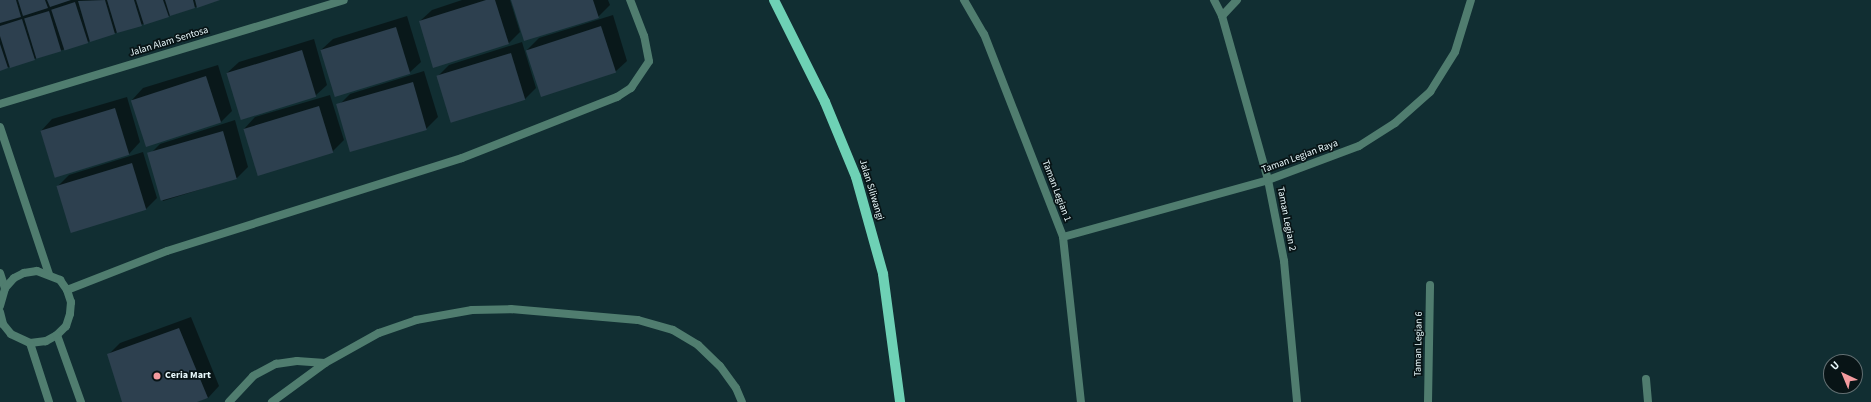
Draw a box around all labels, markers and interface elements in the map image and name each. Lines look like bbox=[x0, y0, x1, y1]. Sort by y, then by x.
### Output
street label: Jalan Alam Sentosa bbox=[128, 24, 210, 60]
street label: Taman Legian Raya bbox=[1260, 138, 1340, 176]
street label: Jalan Siliwangi bbox=[856, 158, 886, 222]
street label: Taman Legian 1 bbox=[1039, 158, 1073, 224]
street label: Taman Legian 2 bbox=[1274, 186, 1298, 252]
street label: Taman Legian 6 bbox=[1412, 311, 1426, 377]
north arrow bbox=[1823, 354, 1863, 394]
text: U bbox=[1827, 358, 1843, 374]
place label: Ceria Mart bbox=[165, 370, 211, 382]
marker: Ceria Mart bbox=[152, 371, 162, 381]

